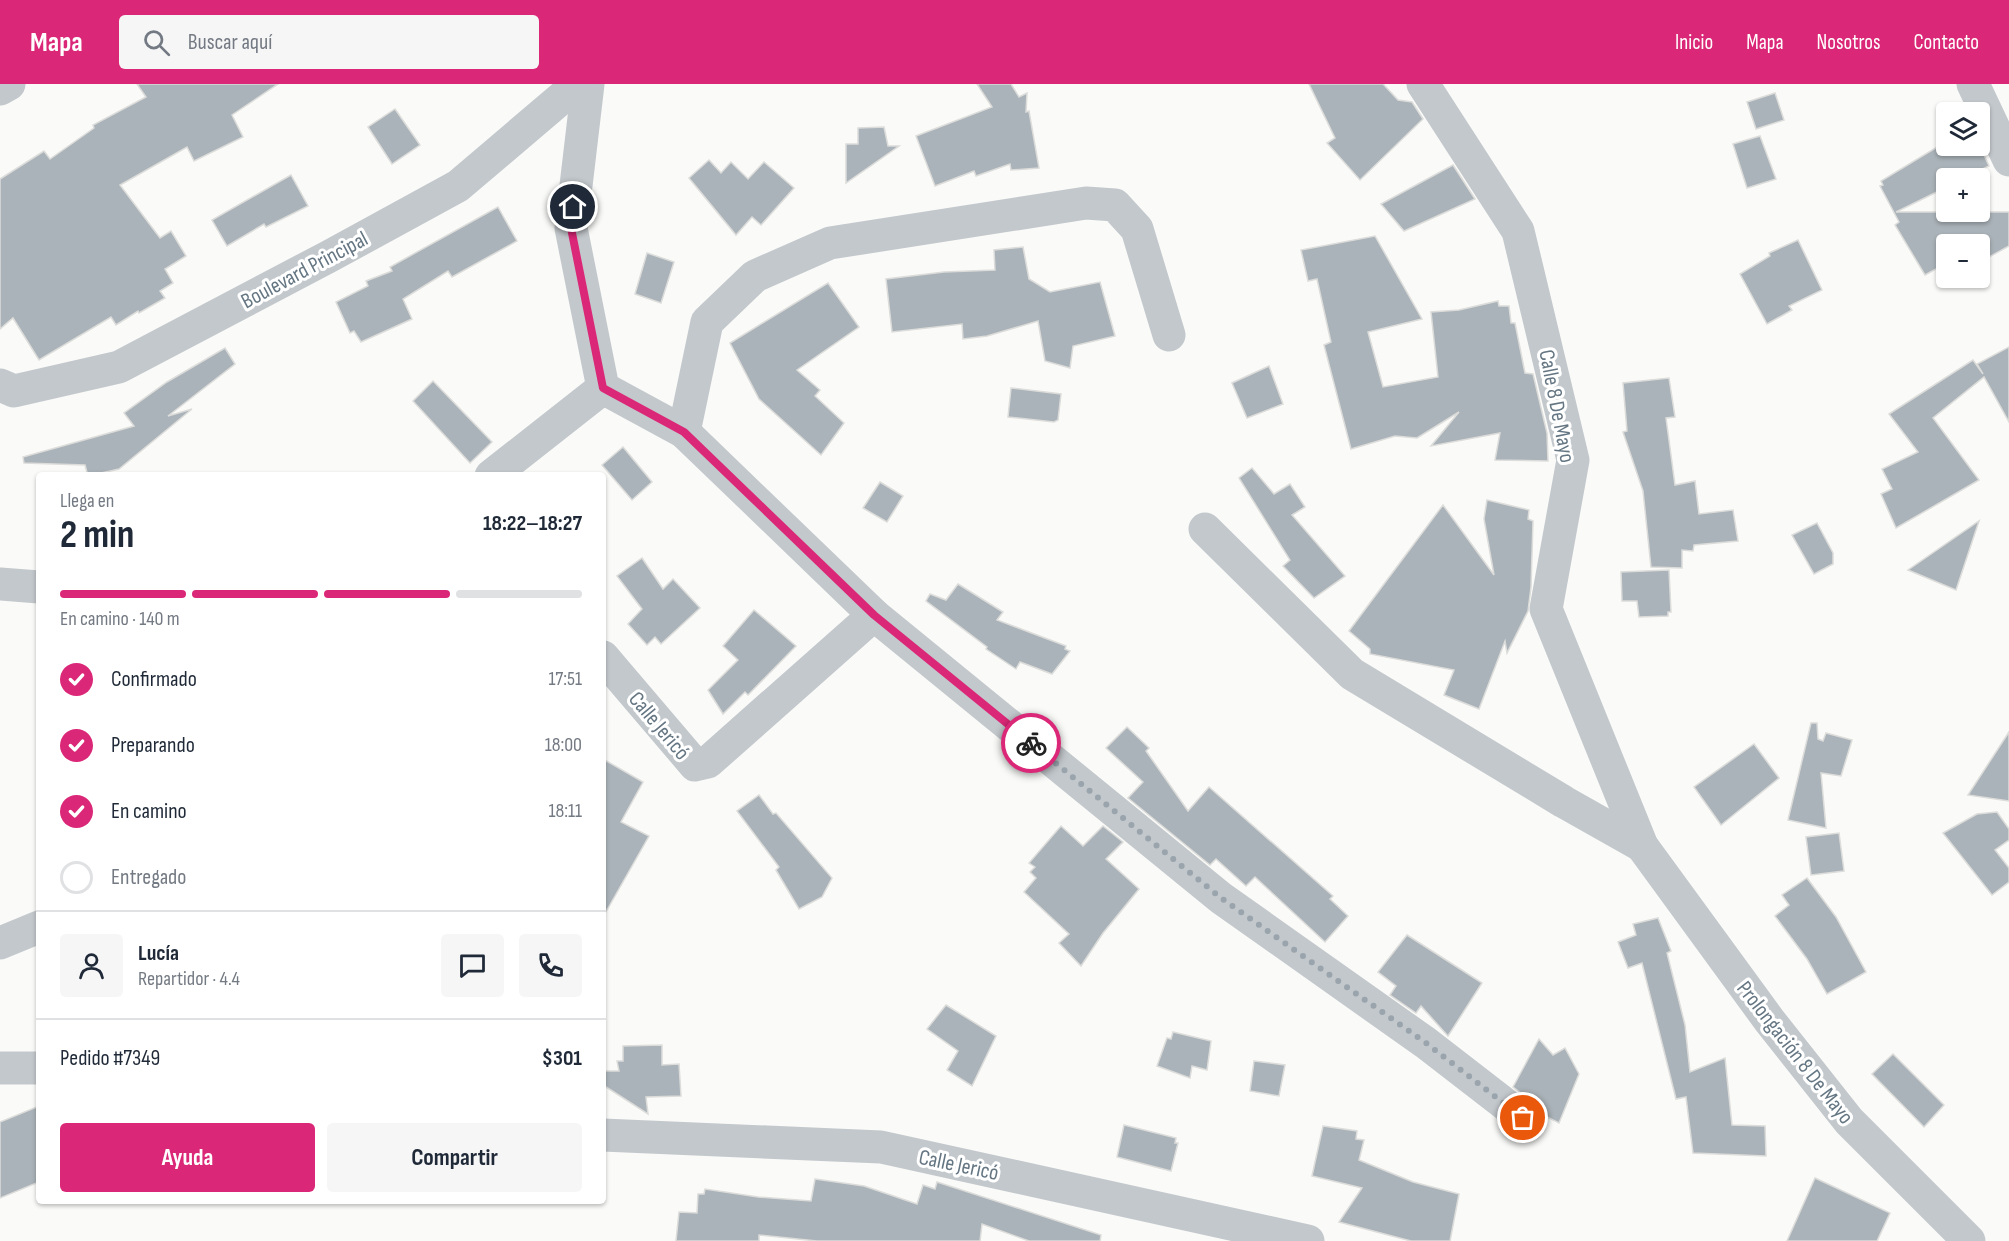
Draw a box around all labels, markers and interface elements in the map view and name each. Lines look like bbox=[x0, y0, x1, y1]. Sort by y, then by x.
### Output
search box bbox=[119, 15, 539, 69]
text: Mapa bbox=[30, 26, 83, 59]
icon: search bbox=[140, 26, 173, 59]
text: Buscar aquí bbox=[188, 29, 272, 56]
text: Inicio bbox=[1675, 30, 1713, 55]
text: Mapa bbox=[1746, 30, 1784, 55]
text: Nosotros bbox=[1817, 30, 1881, 55]
text: Contacto bbox=[1914, 30, 1979, 55]
map controls bbox=[1936, 102, 1990, 288]
button: layers bbox=[1936, 102, 1990, 156]
button: + bbox=[1936, 168, 1990, 222]
pin bbox=[547, 181, 598, 232]
icon: home bbox=[556, 190, 589, 223]
street label: Boulevard Principal bbox=[237, 226, 373, 315]
button: − bbox=[1936, 234, 1990, 288]
street label: Calle 8 De Mayo bbox=[1532, 348, 1581, 465]
text: Llega en bbox=[60, 489, 114, 513]
text: 18:22–18:27 bbox=[483, 510, 582, 537]
text: 2 min bbox=[60, 512, 134, 559]
text: En camino · 140 m bbox=[60, 607, 179, 631]
icon: check bbox=[60, 663, 93, 696]
text: Confirmado bbox=[111, 666, 197, 693]
text: 17:51 bbox=[548, 667, 582, 691]
street label: Calle Jericó bbox=[623, 686, 695, 766]
courier bbox=[1001, 713, 1061, 773]
icon: bike bbox=[1015, 727, 1048, 760]
icon: check bbox=[60, 729, 93, 762]
text: Preparando bbox=[111, 732, 195, 759]
text: 18:00 bbox=[545, 733, 582, 757]
icon: check bbox=[60, 795, 93, 828]
text: En camino bbox=[111, 798, 187, 825]
text: 18:11 bbox=[548, 799, 582, 823]
text: Entregado bbox=[111, 864, 186, 891]
button: person bbox=[60, 934, 123, 997]
button: chat bbox=[441, 934, 504, 997]
button: phone bbox=[519, 934, 582, 997]
text: Lucía bbox=[138, 940, 179, 967]
text: Repartidor · 4.4 bbox=[138, 967, 240, 991]
street label: Prolongación 8 De Mayo bbox=[1731, 976, 1859, 1130]
text: Pedido #7349 bbox=[60, 1045, 160, 1072]
text: $301 bbox=[542, 1045, 582, 1072]
pin bbox=[1497, 1092, 1548, 1143]
icon: bag bbox=[1506, 1101, 1539, 1134]
button: Ayuda bbox=[60, 1123, 315, 1192]
button: Compartir bbox=[327, 1123, 582, 1192]
street label: Calle Jericó bbox=[916, 1144, 1001, 1187]

